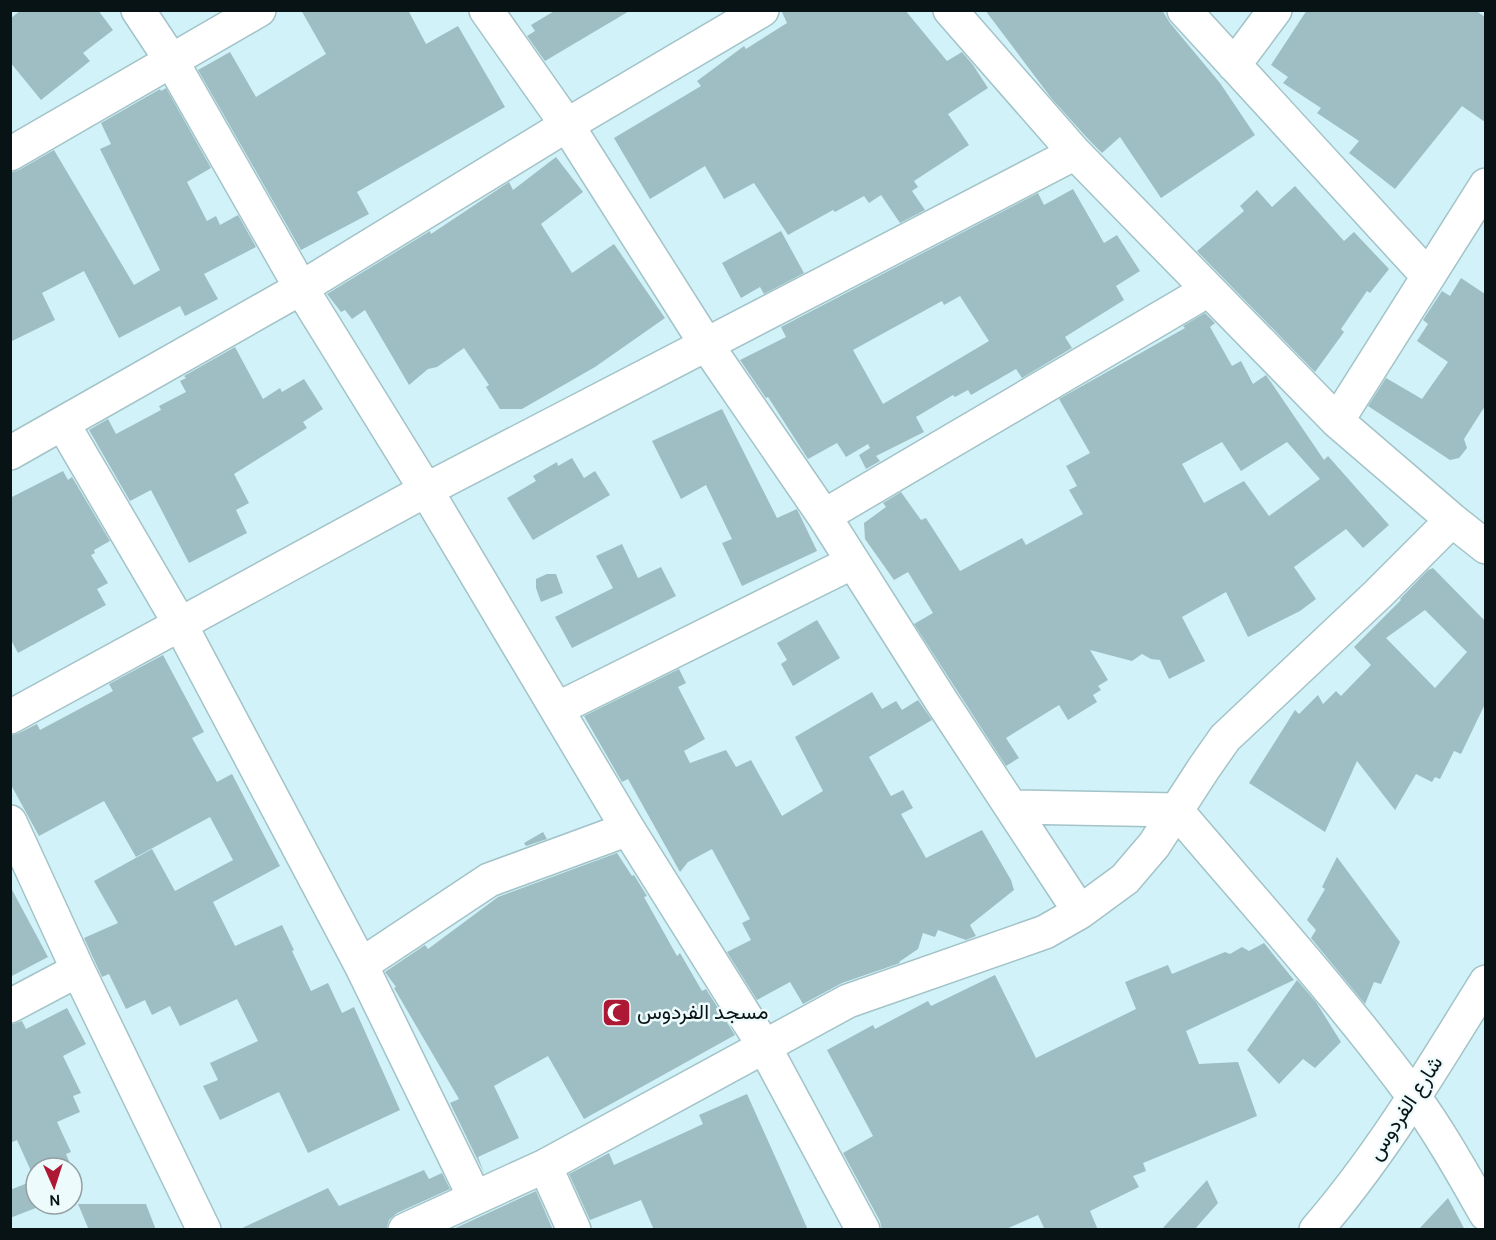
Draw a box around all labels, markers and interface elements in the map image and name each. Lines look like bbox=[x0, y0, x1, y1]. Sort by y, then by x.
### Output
mosque icon: مسجد الفردوس bbox=[600, 996, 632, 1028]
place label: مسجد الفردوس bbox=[637, 1000, 768, 1025]
street label: شارع الفردوس bbox=[1362, 1051, 1449, 1166]
north arrow bbox=[24, 1156, 84, 1216]
text: N bbox=[49, 1191, 61, 1210]

